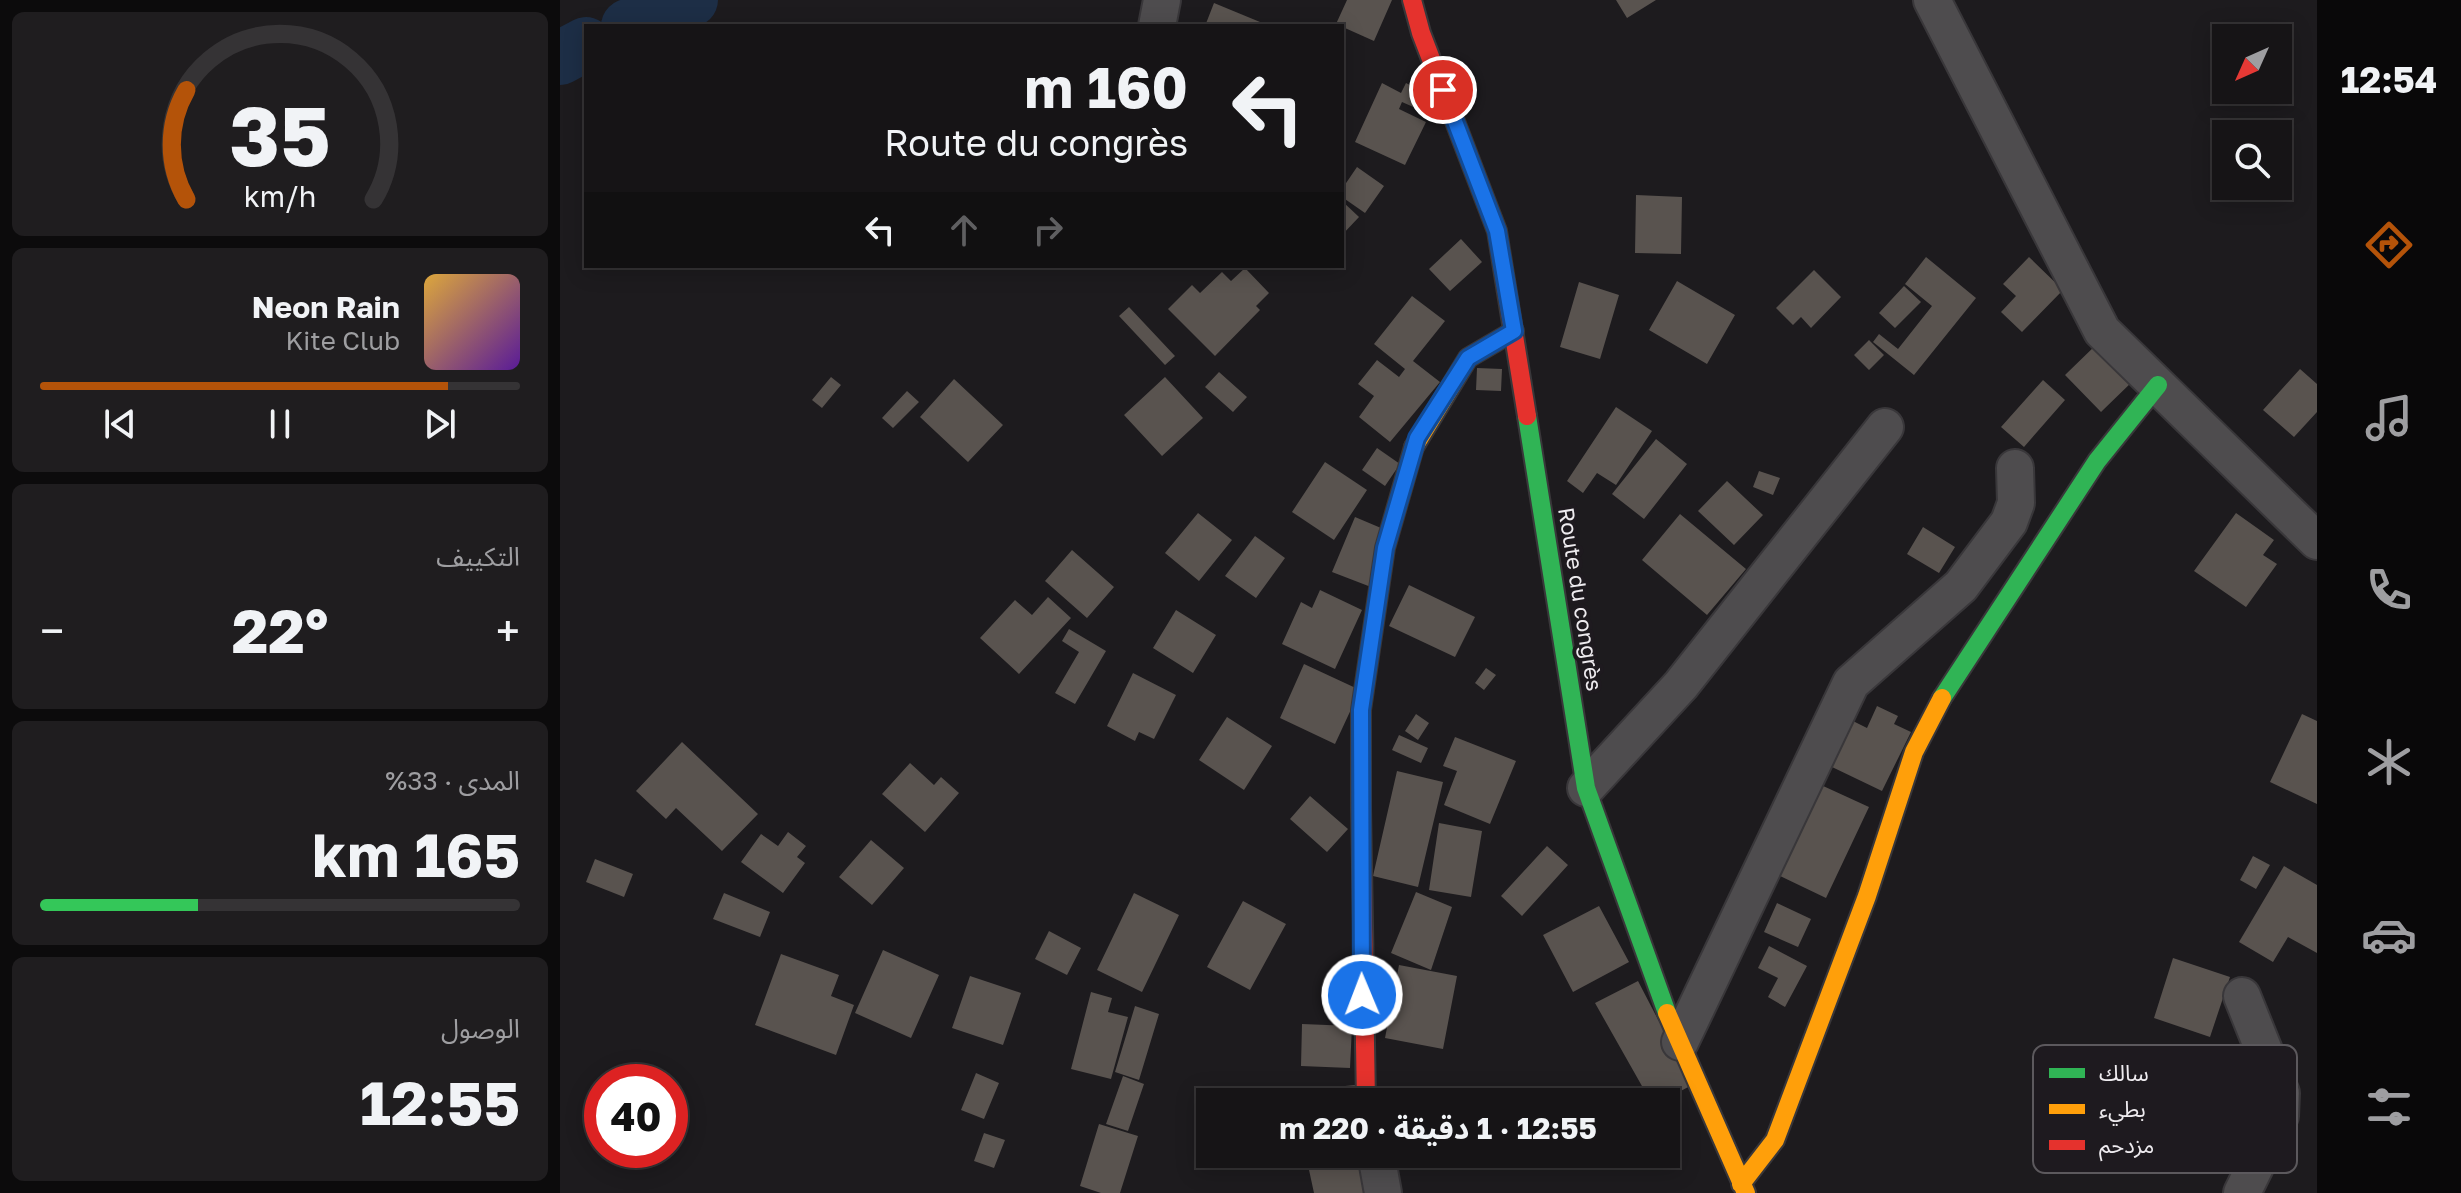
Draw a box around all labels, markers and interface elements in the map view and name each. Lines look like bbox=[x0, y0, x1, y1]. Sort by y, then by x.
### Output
north arrow bbox=[2212, 24, 2292, 104]
map controls bbox=[2212, 24, 2292, 200]
text: 160 m bbox=[1024, 53, 1188, 120]
icon: left bbox=[1216, 56, 1320, 160]
pin bbox=[1409, 56, 1477, 124]
text: 12:54 bbox=[2341, 58, 2437, 101]
icon: arrive bbox=[1421, 68, 1465, 112]
text: 35 bbox=[229, 84, 331, 184]
button: search bbox=[2212, 120, 2292, 200]
text: Route du congrès bbox=[884, 121, 1188, 164]
text: km/h bbox=[244, 179, 316, 213]
icon: left bbox=[858, 208, 902, 252]
icon: ahead bbox=[942, 208, 986, 252]
icon: right bbox=[1026, 208, 1070, 252]
icon: directions bbox=[2361, 217, 2417, 273]
text: Neon Rain bbox=[252, 289, 400, 325]
text: Kite Club bbox=[285, 325, 400, 356]
icon: music bbox=[2361, 390, 2417, 446]
icon: previous bbox=[98, 402, 142, 446]
icon: pause bbox=[258, 402, 302, 446]
icon: next bbox=[418, 402, 462, 446]
street label: Route du congrès bbox=[1553, 505, 1609, 693]
text: التكييف bbox=[436, 541, 520, 572]
icon: phone bbox=[2361, 562, 2417, 618]
text: 22° bbox=[232, 594, 328, 666]
text: − bbox=[40, 604, 64, 657]
text: + bbox=[496, 604, 520, 657]
icon: climate bbox=[2361, 734, 2417, 790]
text: المدى · 33% bbox=[385, 765, 520, 796]
text: 165 km bbox=[312, 818, 520, 890]
icon: car bbox=[2361, 907, 2417, 963]
position arrow bbox=[1320, 953, 1404, 1037]
text: الوصول bbox=[441, 1013, 520, 1044]
legend bbox=[2033, 1045, 2297, 1173]
text: سالك bbox=[2099, 1059, 2149, 1086]
speed limit sign: 40 bbox=[584, 1064, 688, 1168]
text: 12:55 bbox=[360, 1066, 520, 1138]
icon: filters bbox=[2361, 1079, 2417, 1135]
text: بطيء bbox=[2099, 1095, 2146, 1126]
text: 12:55 · 1 دقيقة · 220 m bbox=[1279, 1110, 1597, 1146]
text: مزدحم bbox=[2099, 1131, 2154, 1162]

